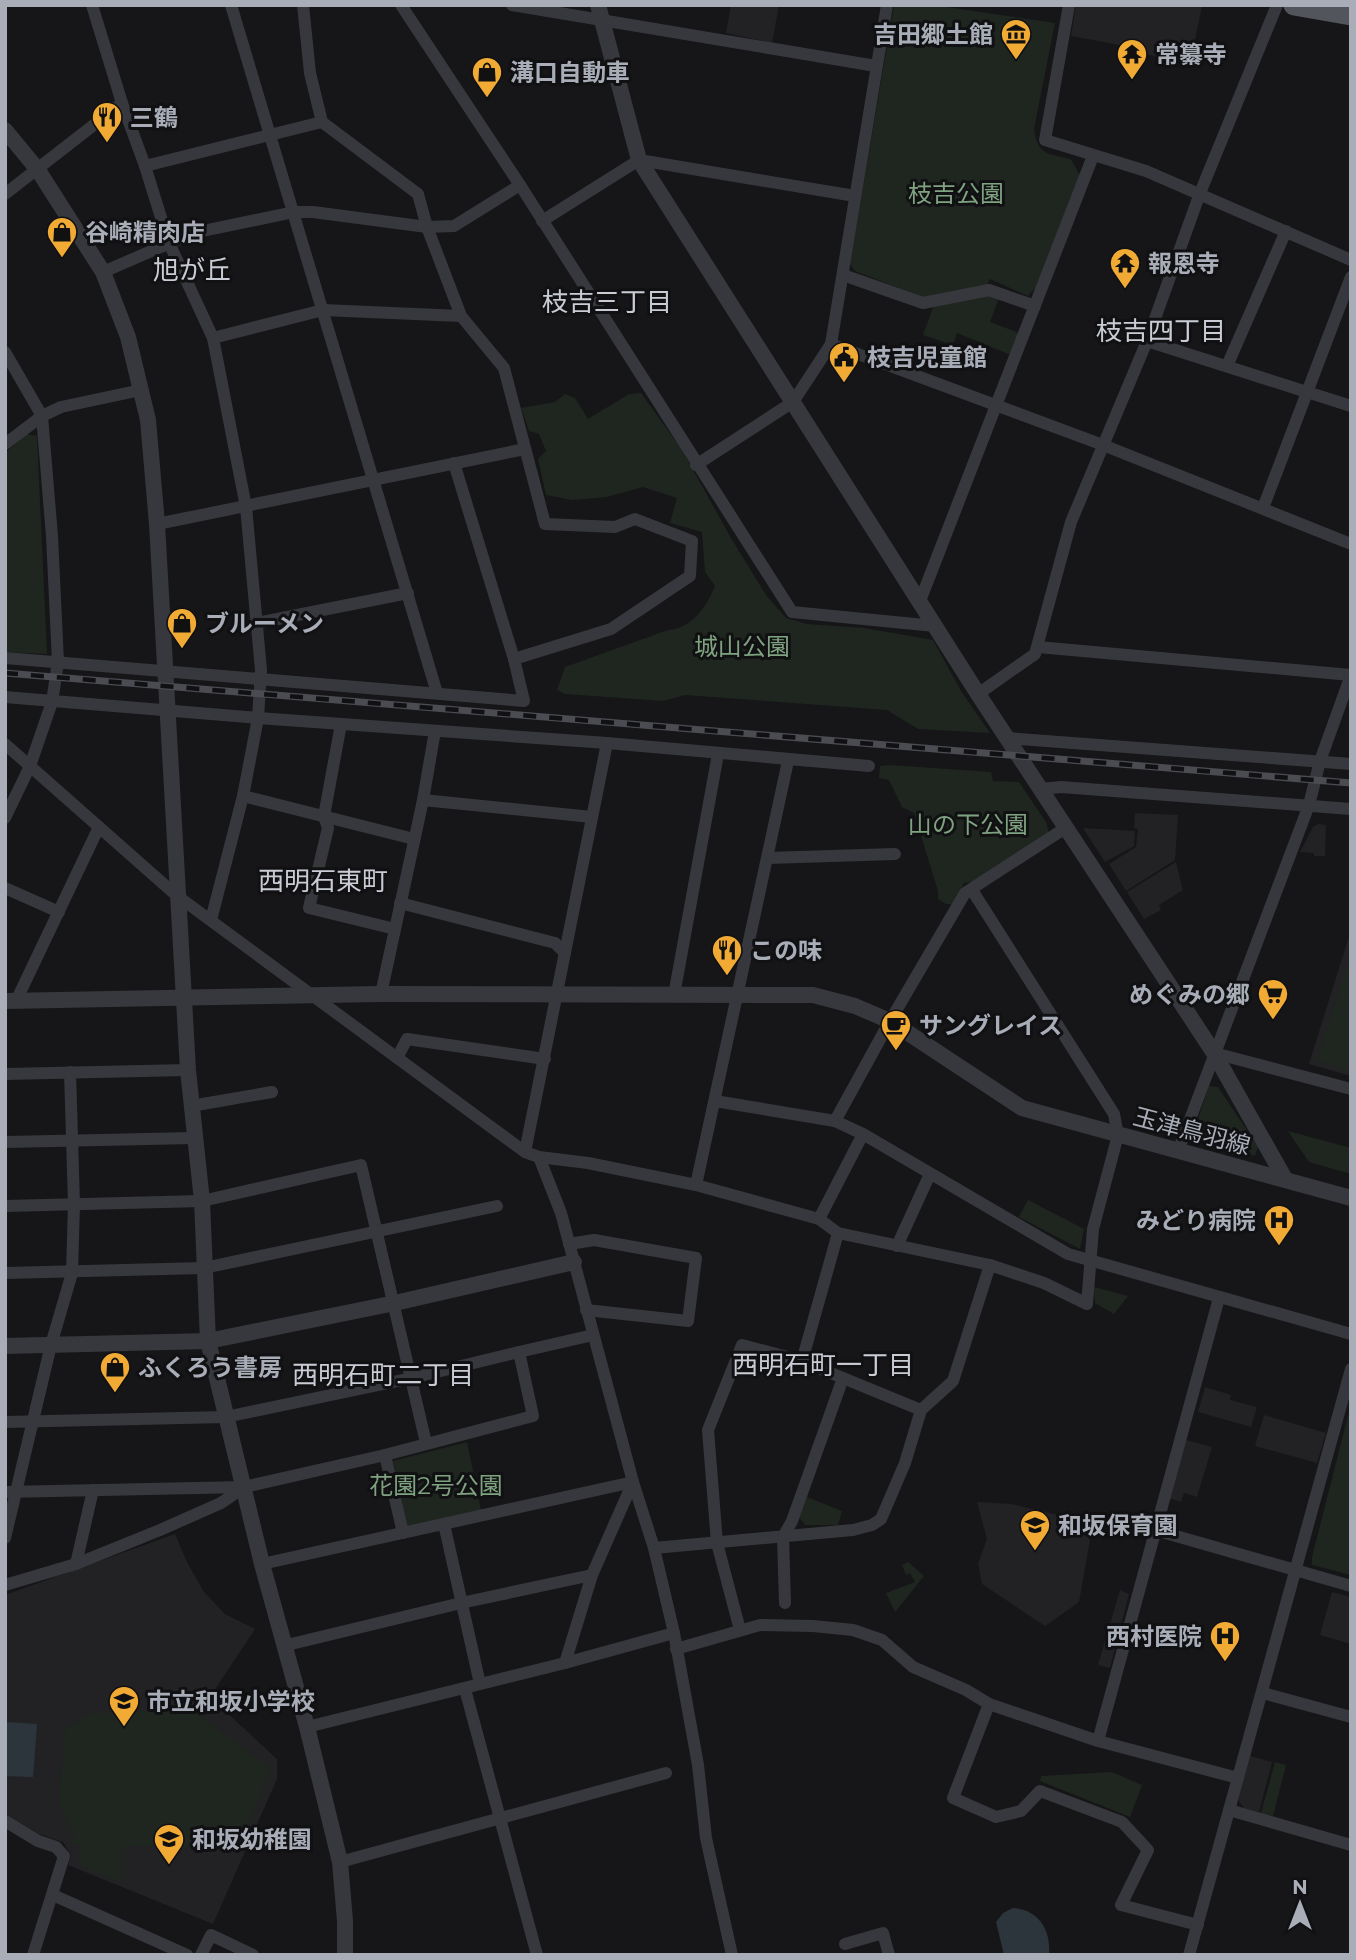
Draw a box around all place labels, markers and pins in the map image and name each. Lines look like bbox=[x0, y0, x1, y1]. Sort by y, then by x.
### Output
museum icon: 吉田郷土館 bbox=[999, 17, 1033, 61]
place label: 吉田郷土館 bbox=[873, 20, 993, 49]
temple icon: 常纂寺 bbox=[1115, 37, 1149, 81]
place label: 常纂寺 bbox=[1155, 40, 1227, 69]
shop icon: 溝口自動車 bbox=[470, 55, 504, 99]
place label: 溝口自動車 bbox=[510, 58, 630, 87]
restaurant icon: 三鶴 bbox=[90, 100, 124, 144]
place label: 三鶴 bbox=[130, 103, 178, 132]
shop icon: 谷崎精肉店 bbox=[45, 215, 79, 259]
place label: 谷崎精肉店 bbox=[85, 218, 205, 247]
temple icon: 報恩寺 bbox=[1108, 246, 1142, 290]
place label: 報恩寺 bbox=[1148, 249, 1220, 278]
public building icon: 枝吉児童館 bbox=[827, 340, 861, 384]
place label: 枝吉児童館 bbox=[867, 343, 987, 372]
shop icon: ブルーメン bbox=[165, 606, 199, 650]
place label: ブルーメン bbox=[205, 609, 324, 638]
restaurant icon: この味 bbox=[710, 933, 744, 977]
place label: この味 bbox=[750, 936, 822, 965]
supermarket icon: めぐみの郷 bbox=[1256, 977, 1290, 1021]
place label: めぐみの郷 bbox=[1129, 980, 1250, 1009]
cafe icon: サングレイス bbox=[879, 1008, 913, 1052]
place label: サングレイス bbox=[919, 1011, 1062, 1040]
hospital icon: みどり病院 bbox=[1262, 1203, 1296, 1247]
place label: みどり病院 bbox=[1136, 1206, 1256, 1235]
shop icon: ふくろう書房 bbox=[98, 1350, 132, 1394]
place label: ふくろう書房 bbox=[138, 1353, 282, 1382]
school or university icon: 和坂保育園 bbox=[1018, 1508, 1052, 1552]
place label: 和坂保育園 bbox=[1058, 1511, 1178, 1540]
hospital icon: 西村医院 bbox=[1208, 1619, 1242, 1663]
place label: 西村医院 bbox=[1106, 1622, 1202, 1651]
school or university icon: 市立和坂小学校 bbox=[107, 1684, 141, 1728]
place label: 市立和坂小学校 bbox=[147, 1687, 315, 1716]
school or university icon: 和坂幼稚園 bbox=[152, 1822, 186, 1866]
place label: 和坂幼稚園 bbox=[192, 1825, 312, 1854]

